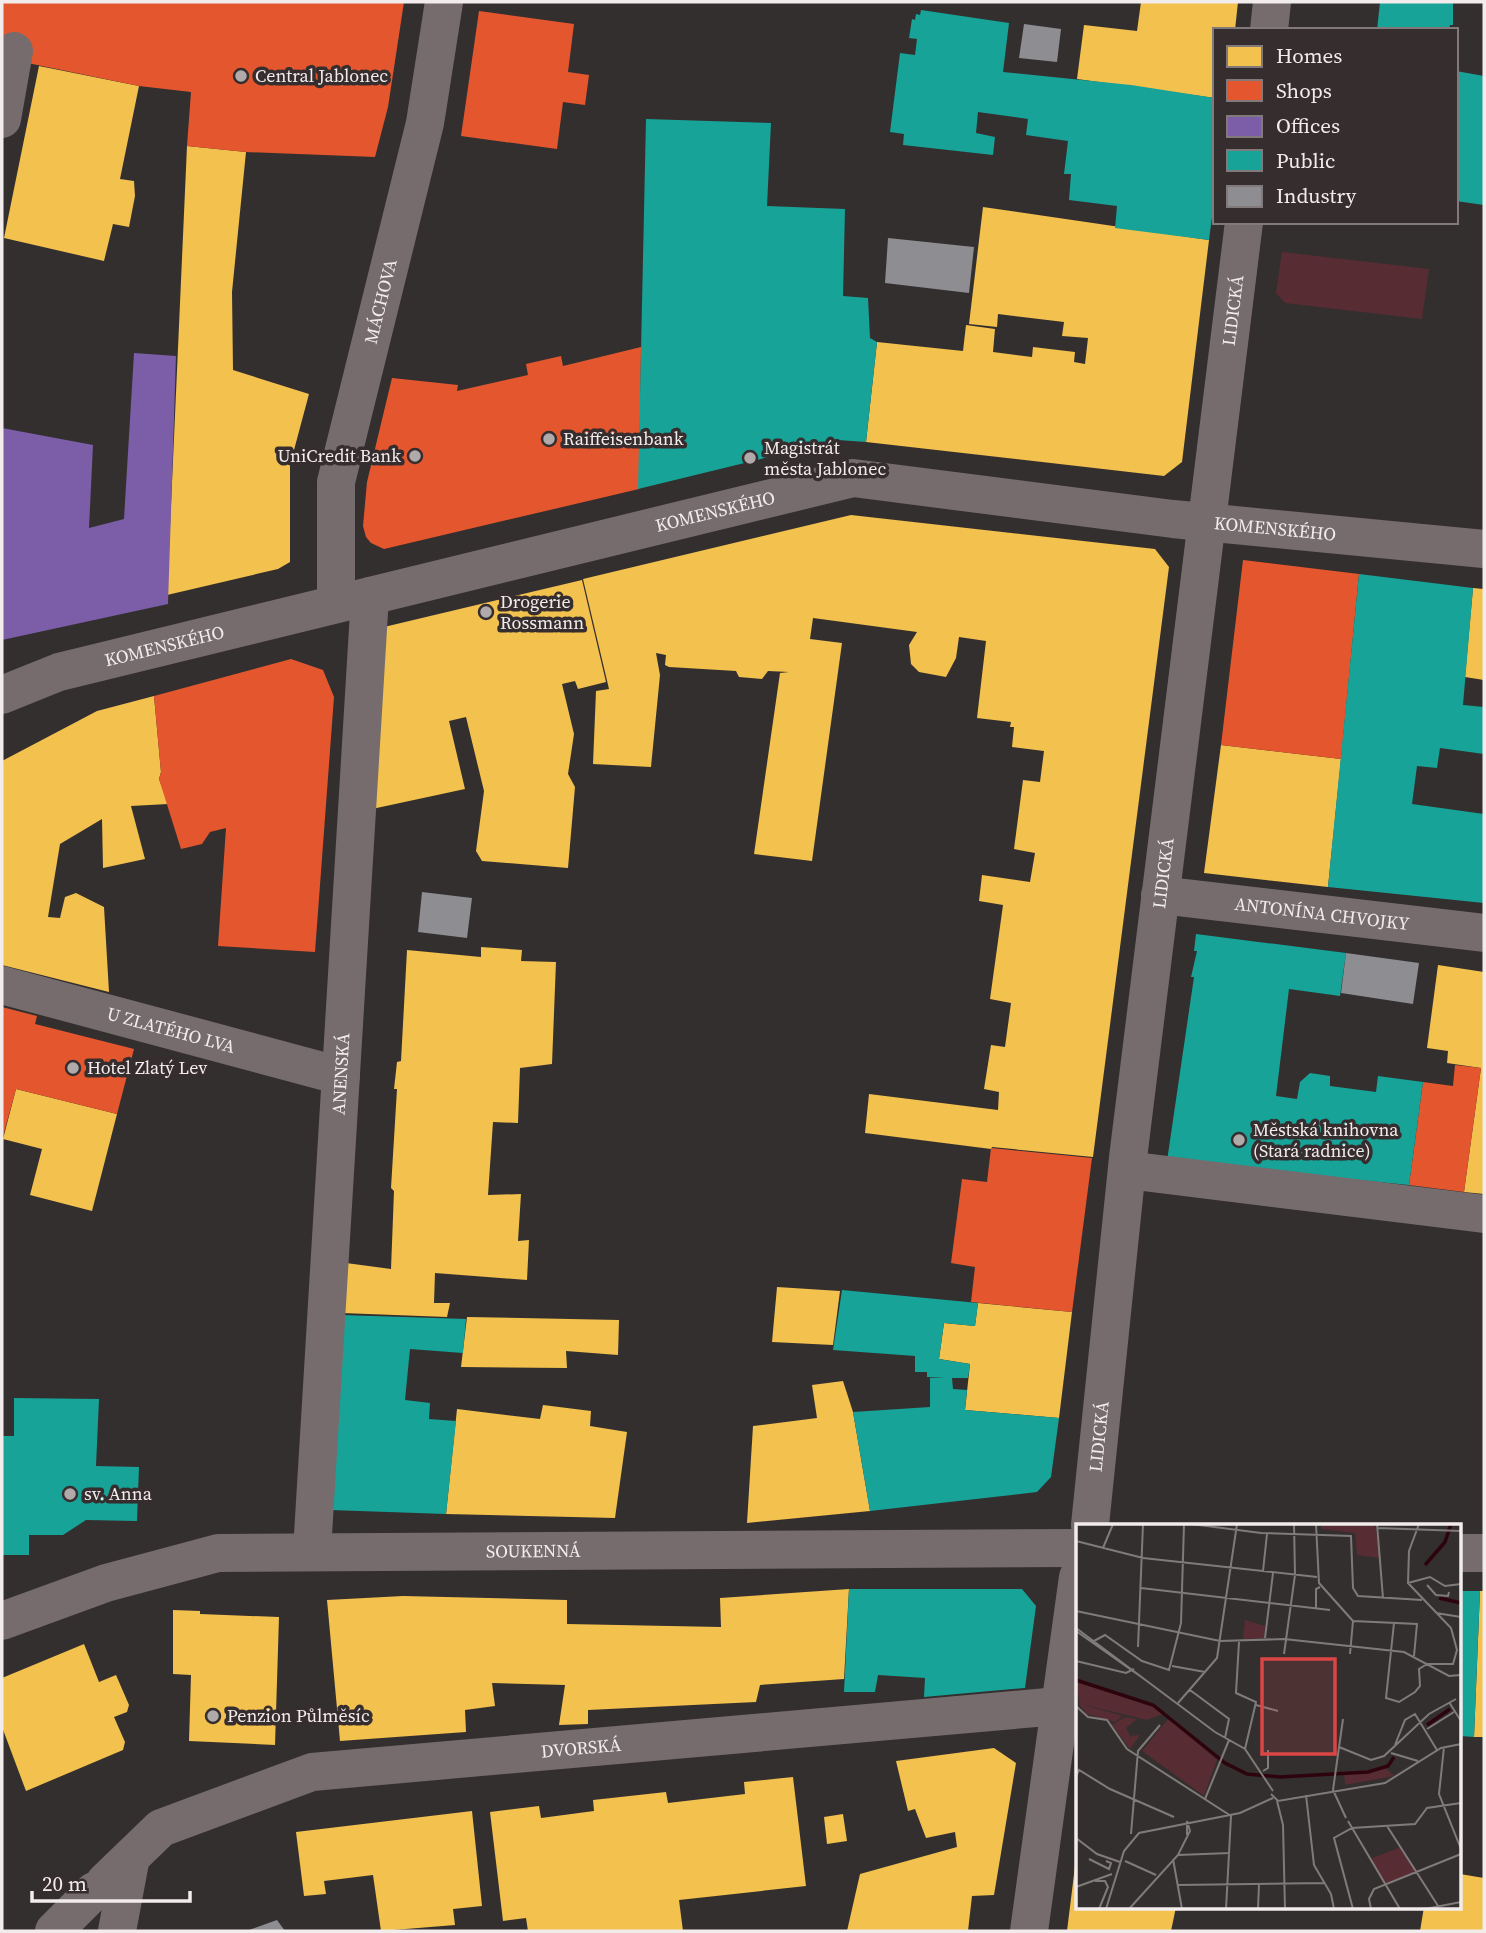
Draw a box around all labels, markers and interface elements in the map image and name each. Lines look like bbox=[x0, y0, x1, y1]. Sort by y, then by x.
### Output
legend bbox=[1213, 28, 1458, 224]
text: Homes bbox=[1276, 41, 1342, 70]
place label: Central Jablonec bbox=[255, 63, 388, 88]
marker: Central Jablonec bbox=[233, 68, 249, 84]
text: Shops bbox=[1276, 76, 1332, 105]
text: Offices bbox=[1276, 111, 1340, 140]
text: Public bbox=[1276, 146, 1335, 175]
text: Industry bbox=[1276, 181, 1356, 210]
street label: MÁCHOVA bbox=[358, 256, 403, 346]
street label: LIDICKÁ bbox=[1216, 274, 1249, 347]
place label: Raiffeisenbank bbox=[563, 426, 684, 451]
marker: Raiffeisenbank bbox=[541, 431, 557, 447]
place label: Magistrát města Jablonec bbox=[764, 435, 886, 481]
place label: UniCredit Bank bbox=[277, 443, 401, 468]
marker: UniCredit Bank bbox=[407, 448, 423, 464]
marker: Magistrát města Jablonec bbox=[742, 450, 758, 466]
street label: KOMENSKÉHO bbox=[653, 485, 778, 538]
street label: KOMENSKÉHO bbox=[1213, 510, 1337, 547]
place label: Drogerie Rossmann bbox=[500, 589, 584, 635]
marker: Drogerie Rossmann bbox=[478, 604, 494, 620]
street label: KOMENSKÉHO bbox=[102, 619, 227, 672]
street label: LIDICKÁ bbox=[1146, 836, 1180, 910]
street label: ANTONÍNA CHVOJKY bbox=[1233, 891, 1411, 936]
street label: U ZLATÉHO LVA bbox=[104, 1001, 238, 1059]
street label: ANENSKÁ bbox=[326, 1032, 355, 1116]
place label: Hotel Zlatý Lev bbox=[87, 1055, 207, 1080]
marker: Hotel Zlatý Lev bbox=[65, 1060, 81, 1076]
place label: Městská knihovna (Stará radnice) bbox=[1253, 1117, 1399, 1163]
marker: Městská knihovna (Stará radnice) bbox=[1231, 1132, 1247, 1148]
street label: LIDICKÁ bbox=[1083, 1400, 1115, 1473]
place label: sv. Anna bbox=[84, 1481, 153, 1506]
marker: sv. Anna bbox=[62, 1486, 78, 1502]
inset map bbox=[1076, 1524, 1462, 1909]
street label: SOUKENNÁ bbox=[486, 1538, 581, 1563]
place label: Penzion Půlměsíc bbox=[227, 1703, 370, 1728]
marker: Penzion Půlměsíc bbox=[205, 1708, 221, 1724]
street label: DVORSKÁ bbox=[540, 1732, 622, 1764]
scale bar bbox=[32, 1860, 189, 1904]
text: 20 m bbox=[42, 1869, 87, 1898]

